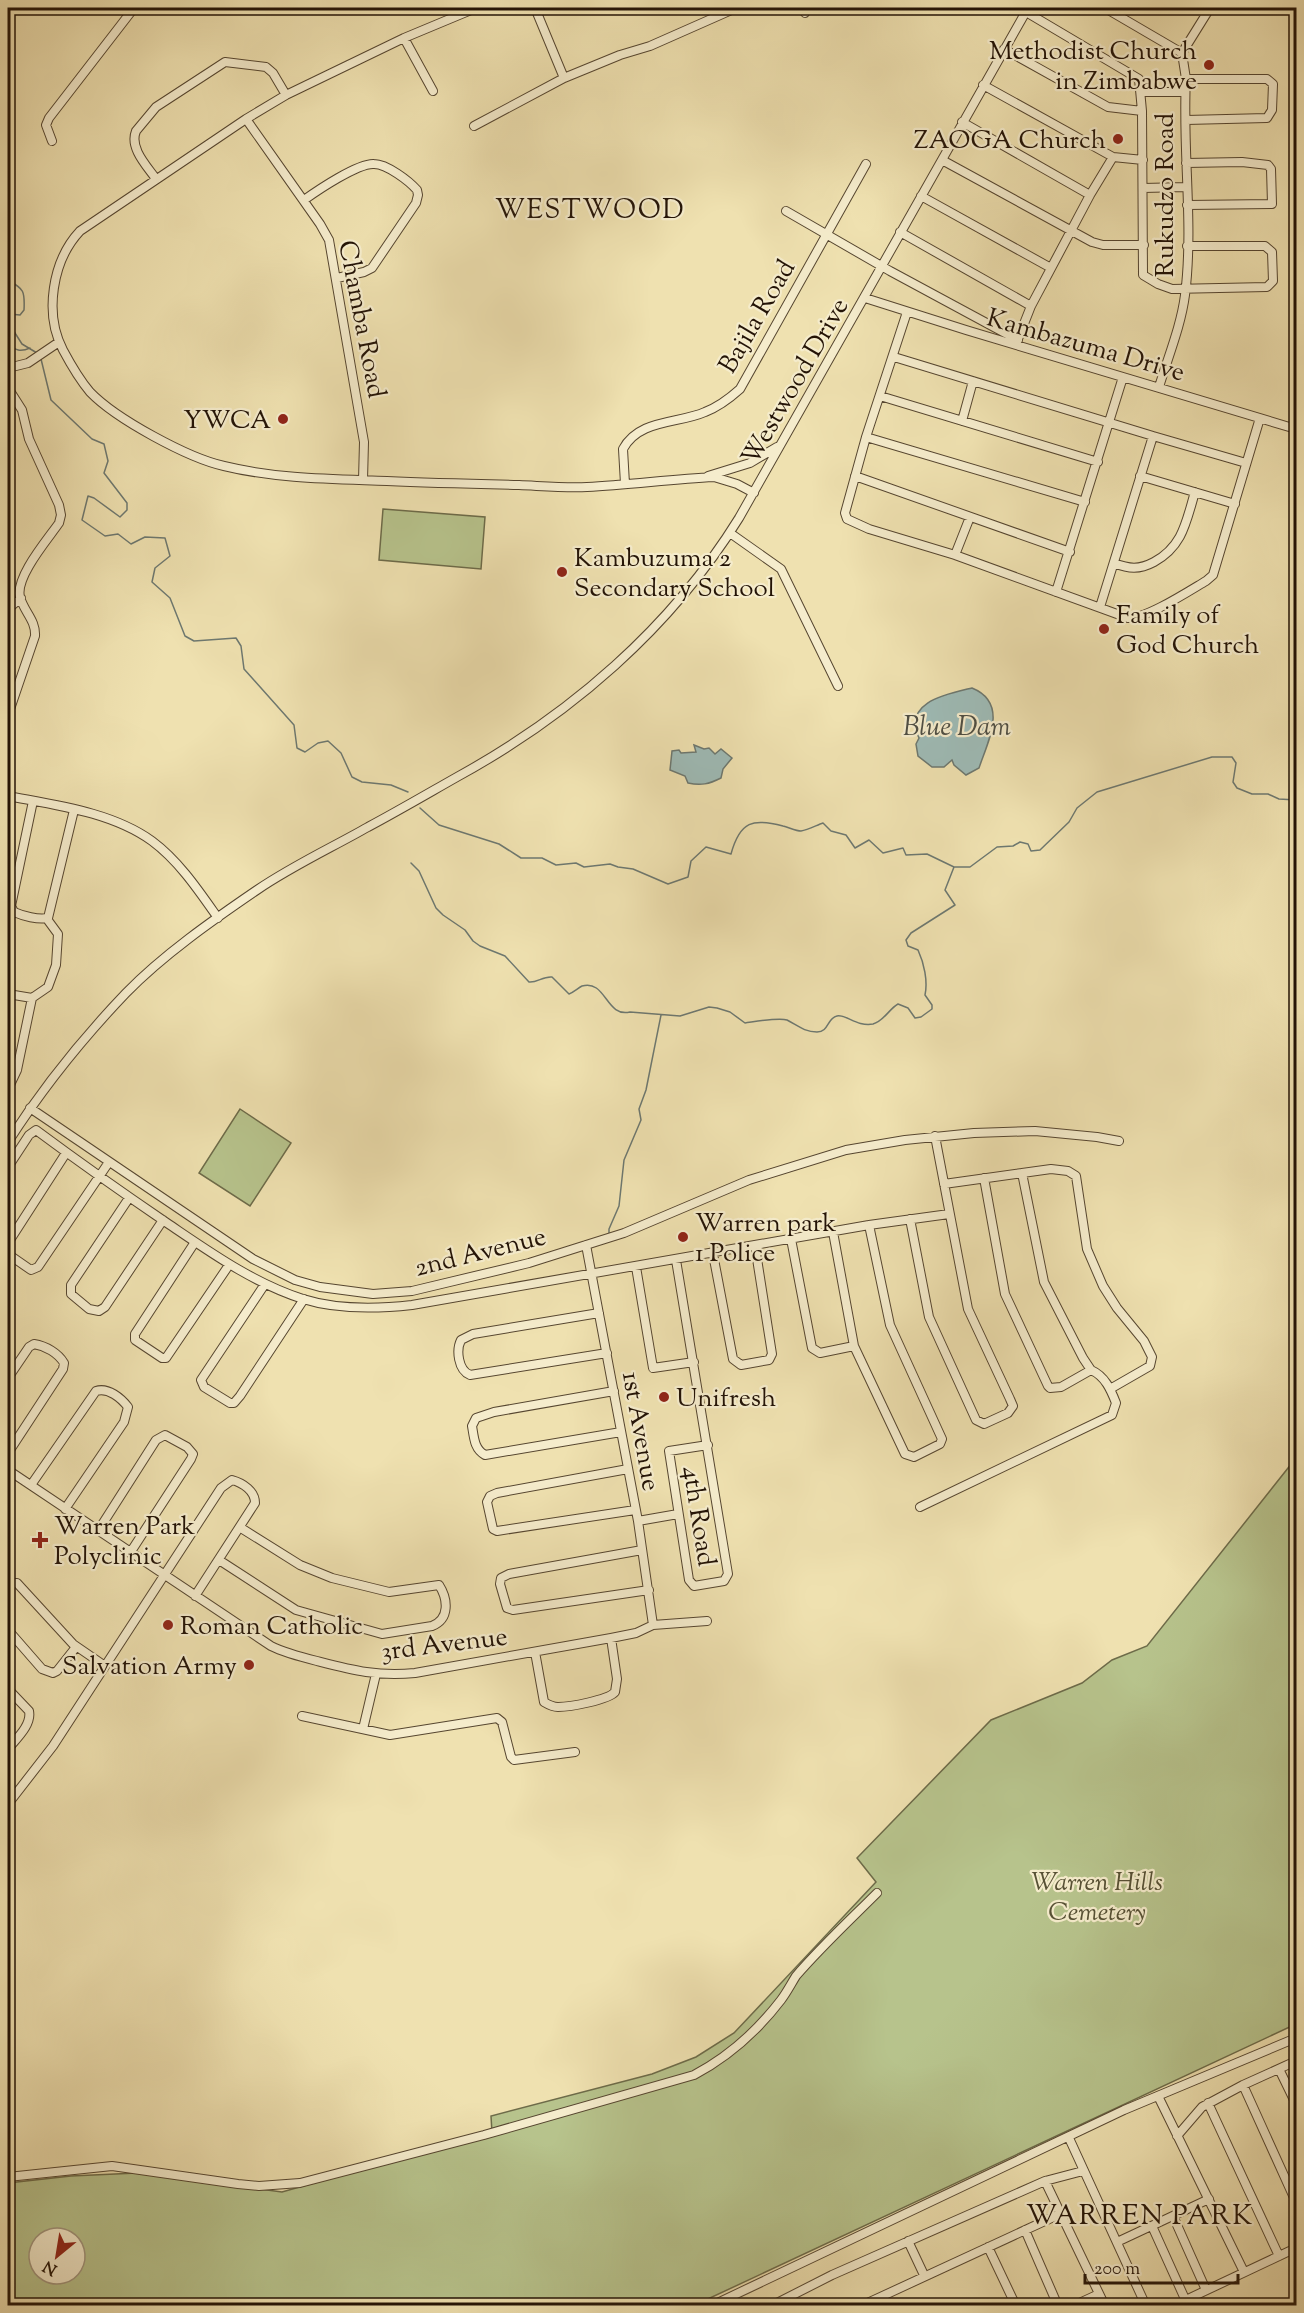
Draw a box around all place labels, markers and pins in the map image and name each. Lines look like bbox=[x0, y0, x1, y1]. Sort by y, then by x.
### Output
place label: Methodist Church in Zimbabwe bbox=[989, 34, 1197, 101]
marker: Methodist Church in Zimbabwe bbox=[1202, 58, 1216, 72]
place label: ZAOGA Church bbox=[914, 123, 1106, 160]
marker: ZAOGA Church bbox=[1111, 132, 1125, 146]
place label: YWCA bbox=[183, 403, 271, 440]
marker: YWCA bbox=[276, 412, 290, 426]
place label: Kambuzuma 2 Secondary School bbox=[574, 541, 775, 608]
marker: Kambuzuma 2 Secondary School bbox=[555, 565, 569, 579]
place label: Family of God Church bbox=[1116, 598, 1259, 665]
marker: Family of God Church bbox=[1097, 622, 1111, 636]
place label: Warren park 1 Police bbox=[695, 1206, 836, 1273]
marker: Warren park 1 Police bbox=[676, 1230, 690, 1244]
place label: Unifresh bbox=[676, 1381, 776, 1418]
marker: Unifresh bbox=[657, 1390, 671, 1404]
place label: Warren Park Polyclinic bbox=[54, 1509, 195, 1576]
marker: Warren Park Polyclinic bbox=[31, 1531, 49, 1549]
place label: Roman Catholic bbox=[180, 1609, 363, 1646]
marker: Roman Catholic bbox=[161, 1618, 175, 1632]
place label: Salvation Army bbox=[62, 1649, 237, 1686]
marker: Salvation Army bbox=[242, 1658, 256, 1672]

